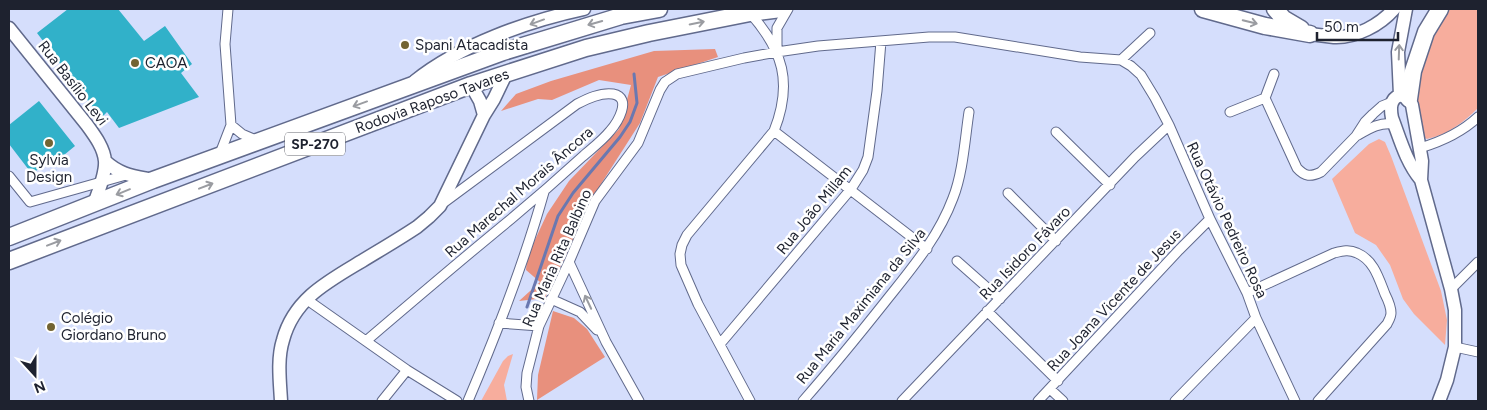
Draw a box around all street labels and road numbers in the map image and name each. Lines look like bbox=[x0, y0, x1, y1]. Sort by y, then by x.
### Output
street label: Rua Basílio Levi bbox=[34, 37, 112, 129]
street label: Rodovia Raposo Tavares bbox=[353, 65, 511, 137]
street label: Rua Marechal Morais Âncora bbox=[441, 123, 597, 261]
road number: SP-270 bbox=[285, 132, 345, 156]
street label: Rua Otávio Pedreiro Rosa bbox=[1183, 139, 1271, 301]
street label: Rua João Millam bbox=[773, 162, 855, 258]
street label: Rua Maria Rita Balbino bbox=[519, 186, 596, 330]
street label: Rua Isidoro Fávaro bbox=[976, 202, 1074, 304]
street label: Rua Maria Maximiana da Silva bbox=[793, 224, 929, 388]
street label: Rua Joana Vicente de Jesus bbox=[1043, 225, 1185, 375]

